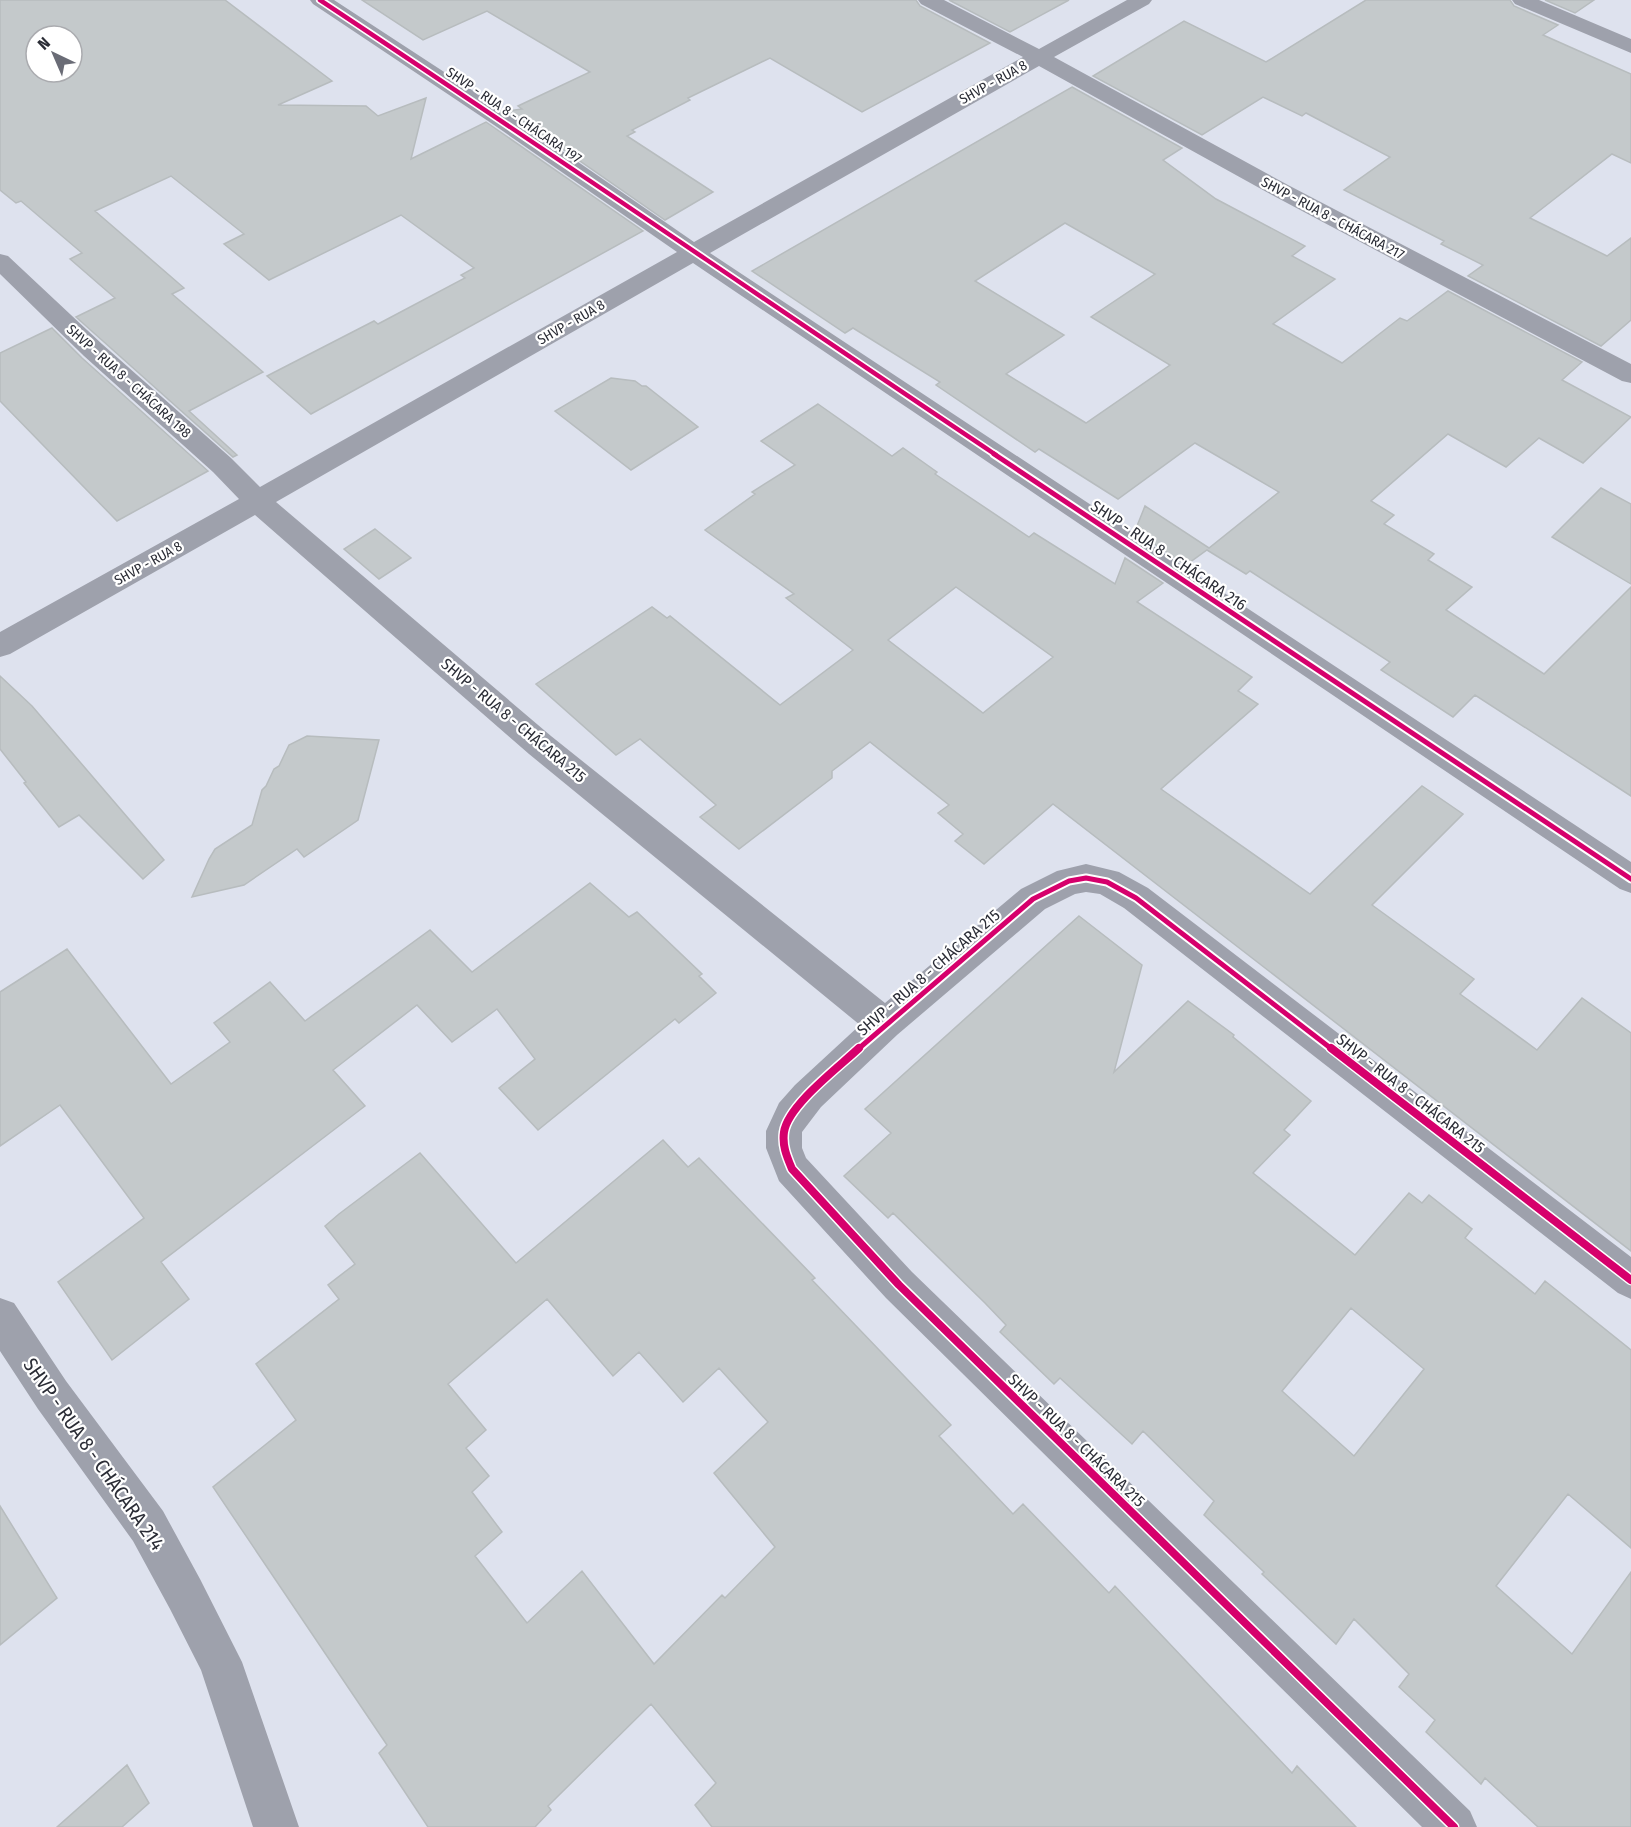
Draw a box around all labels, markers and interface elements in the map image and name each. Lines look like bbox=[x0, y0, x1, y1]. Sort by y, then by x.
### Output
north arrow bbox=[24, 24, 84, 84]
text: N bbox=[34, 33, 54, 54]
street label: SHVP - RUA 8 bbox=[956, 57, 1030, 108]
street label: SHVP - RUA 8 - CHÁCARA 197 bbox=[443, 63, 586, 167]
street label: SHVP - RUA 8 - CHÁCARA 217 bbox=[1258, 173, 1408, 263]
street label: SHVP - RUA 8 bbox=[535, 296, 608, 349]
street label: SHVP - RUA 8 - CHÁCARA 198 bbox=[63, 320, 195, 442]
street label: SHVP - RUA 8 - CHÁCARA 216 bbox=[1087, 496, 1250, 615]
street label: SHVP - RUA 8 bbox=[111, 538, 185, 589]
street label: SHVP - RUA 8 - CHÁCARA 215 bbox=[438, 654, 590, 786]
street label: SHVP - RUA 8 - CHÁCARA 215 bbox=[853, 905, 1004, 1040]
street label: SHVP - RUA 8 - CHÁCARA 215 bbox=[1333, 1030, 1489, 1157]
street label: SHVP - RUA 8 - CHÁCARA 214 bbox=[18, 1353, 170, 1555]
street label: SHVP - RUA 8 - CHÁCARA 215 bbox=[1004, 1370, 1149, 1511]

